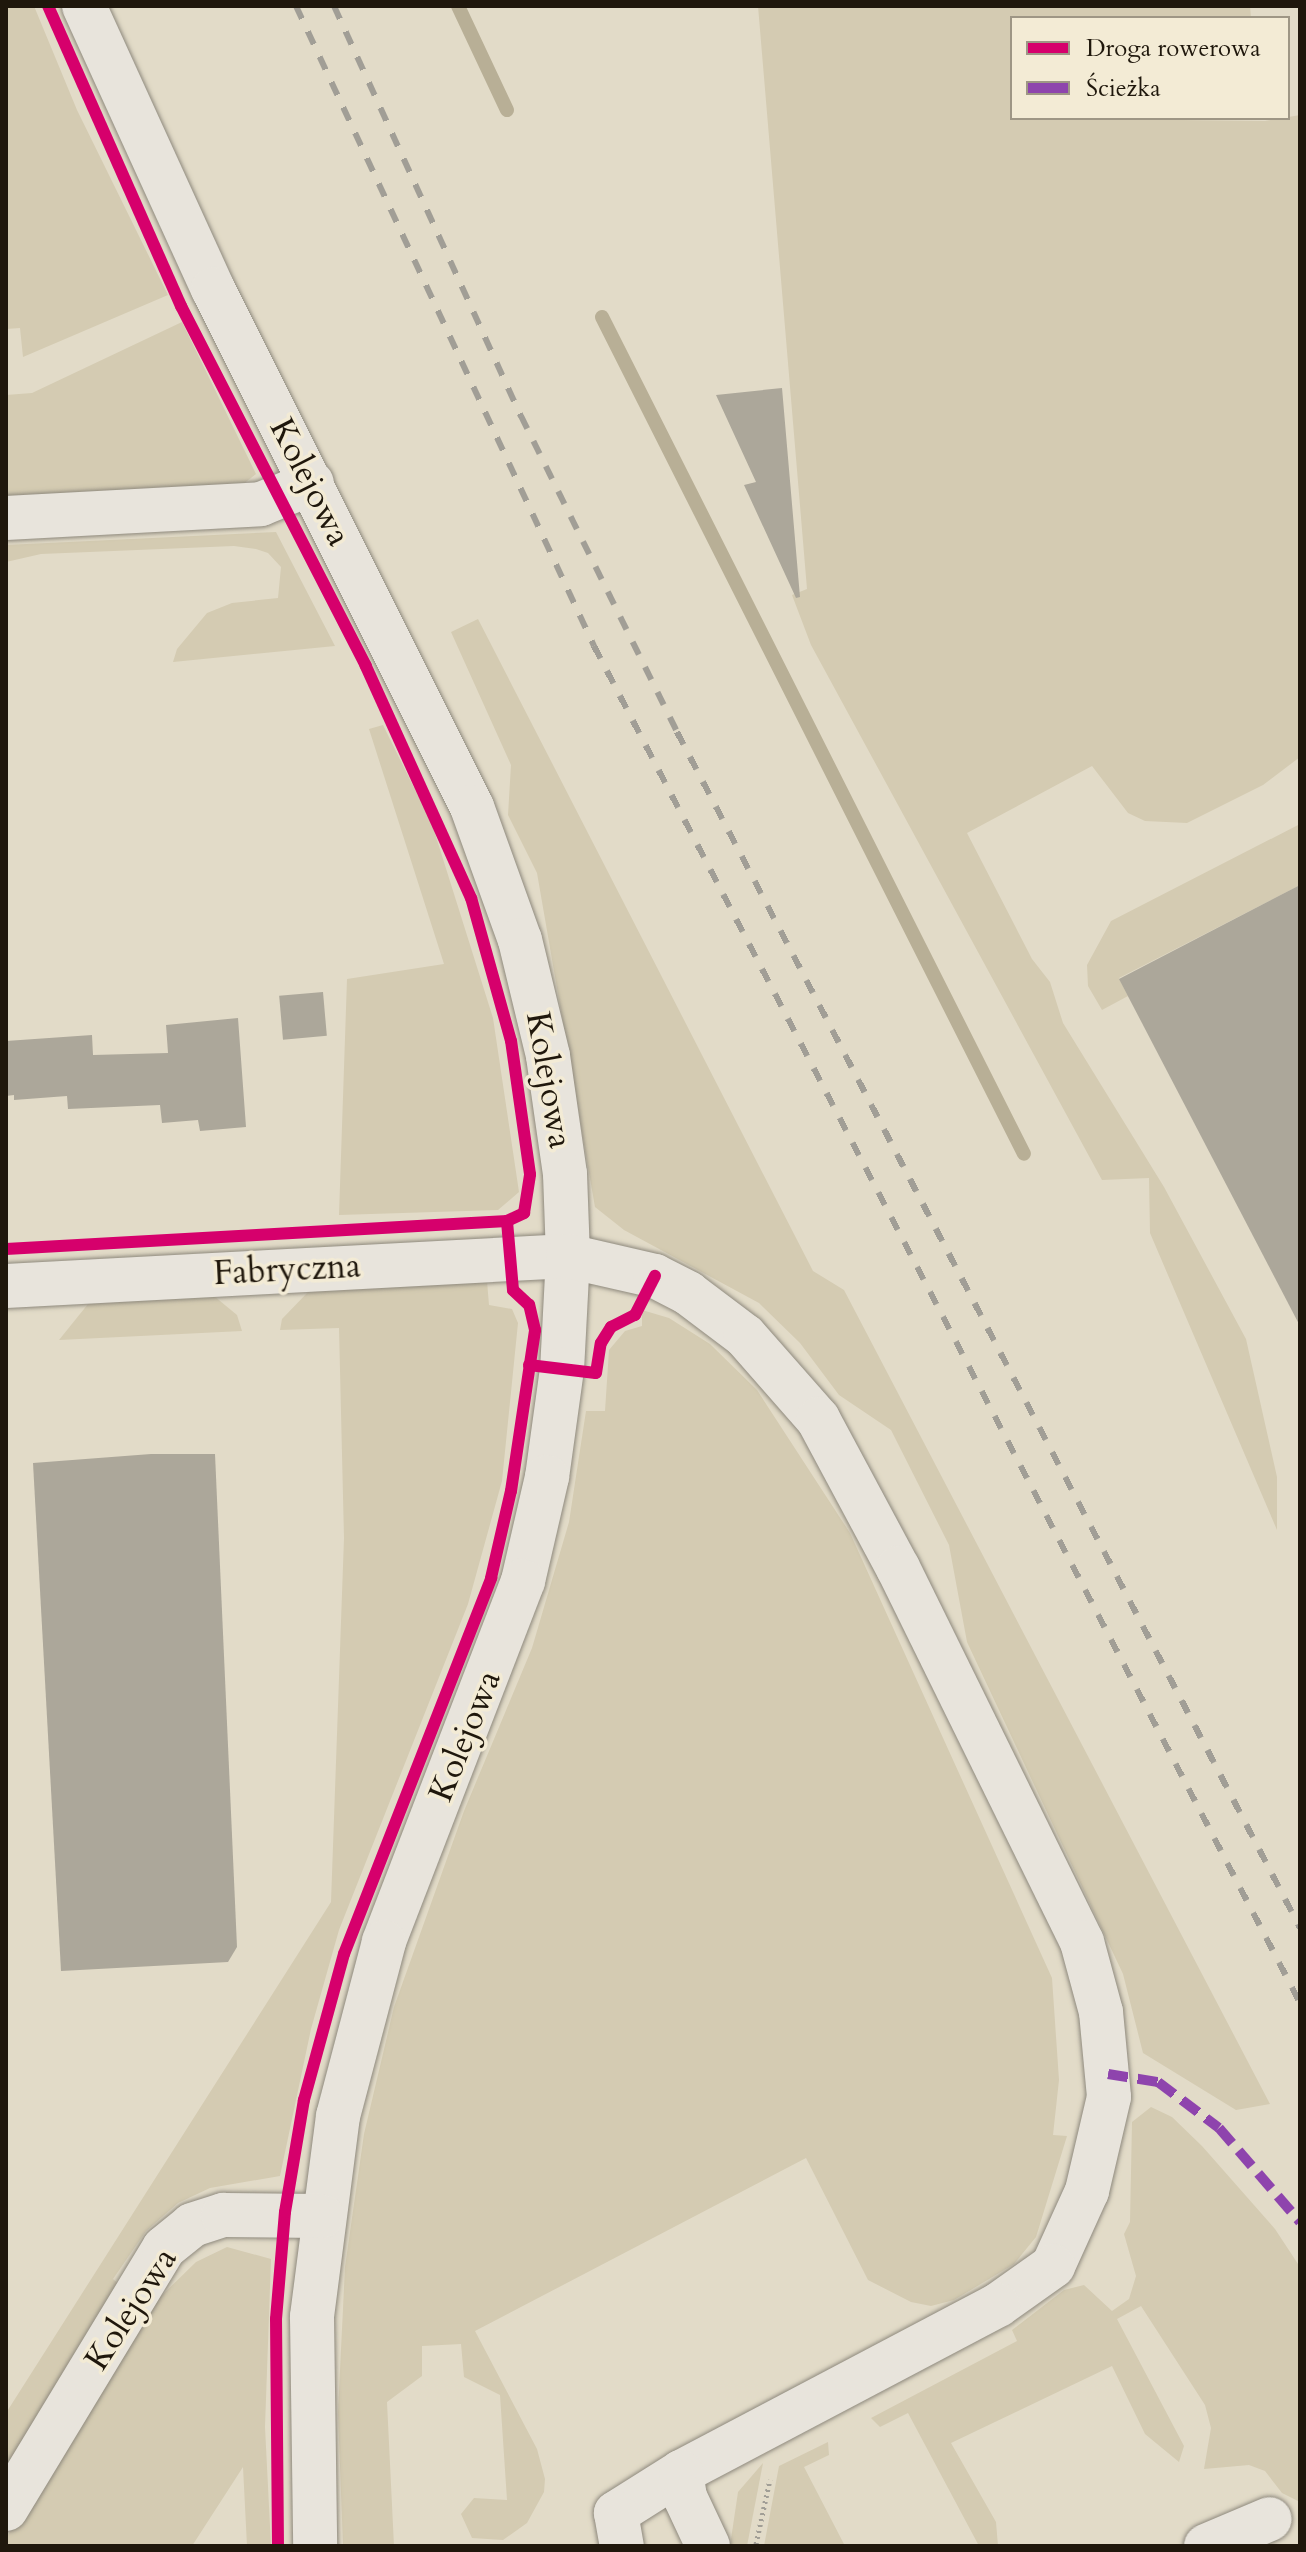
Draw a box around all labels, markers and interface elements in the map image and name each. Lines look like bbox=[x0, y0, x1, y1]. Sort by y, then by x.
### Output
legend bbox=[1010, 16, 1290, 120]
text: Droga rowerowa bbox=[1086, 32, 1261, 65]
text: Ścieżka bbox=[1086, 72, 1161, 105]
street label: Kolejowa bbox=[261, 411, 359, 553]
street label: Kolejowa bbox=[517, 1009, 581, 1151]
street label: Fabryczna bbox=[212, 1246, 362, 1294]
street label: Kolejowa bbox=[420, 1665, 510, 1807]
street label: Kolejowa bbox=[76, 2240, 186, 2378]

